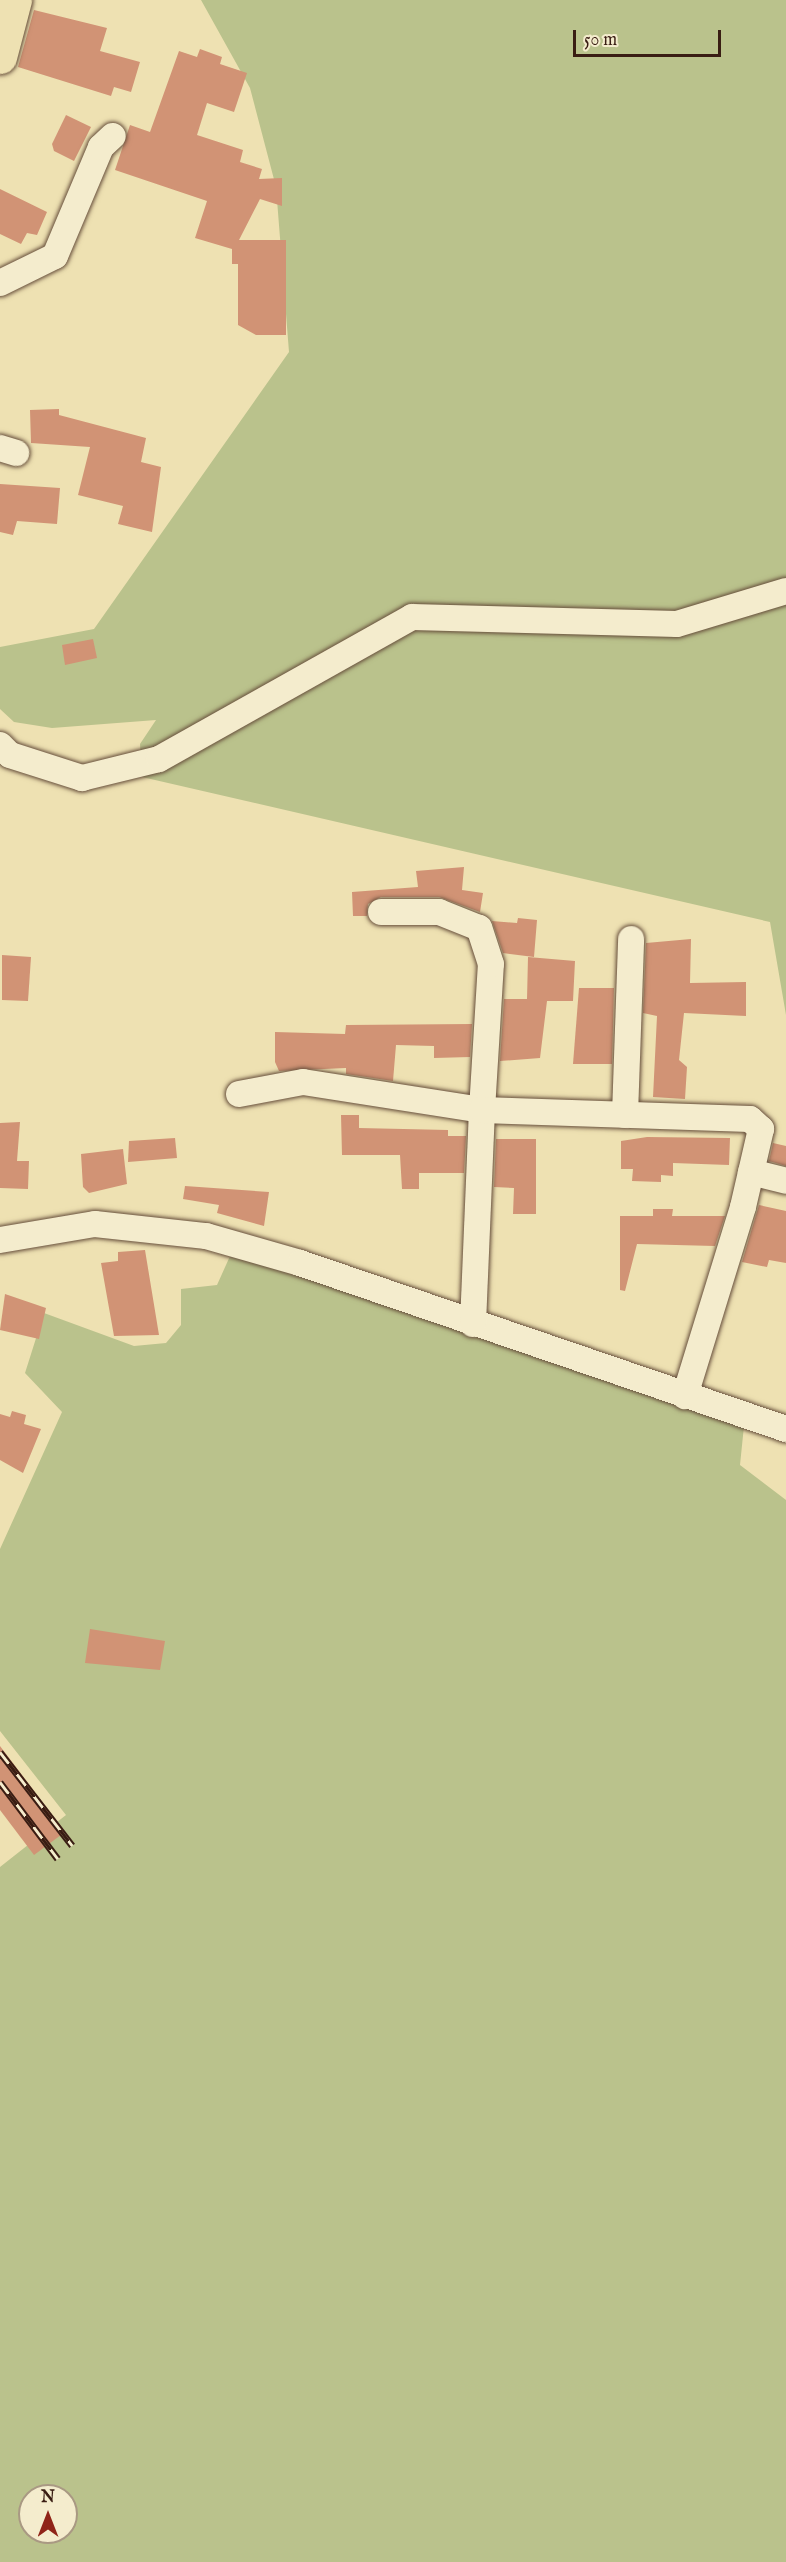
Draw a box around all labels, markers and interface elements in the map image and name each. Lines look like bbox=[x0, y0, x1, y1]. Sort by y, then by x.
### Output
scale bar bbox=[576, 18, 724, 56]
text: 50 m bbox=[584, 29, 617, 52]
north arrow bbox=[18, 2484, 78, 2544]
text: N bbox=[41, 2488, 55, 2508]

